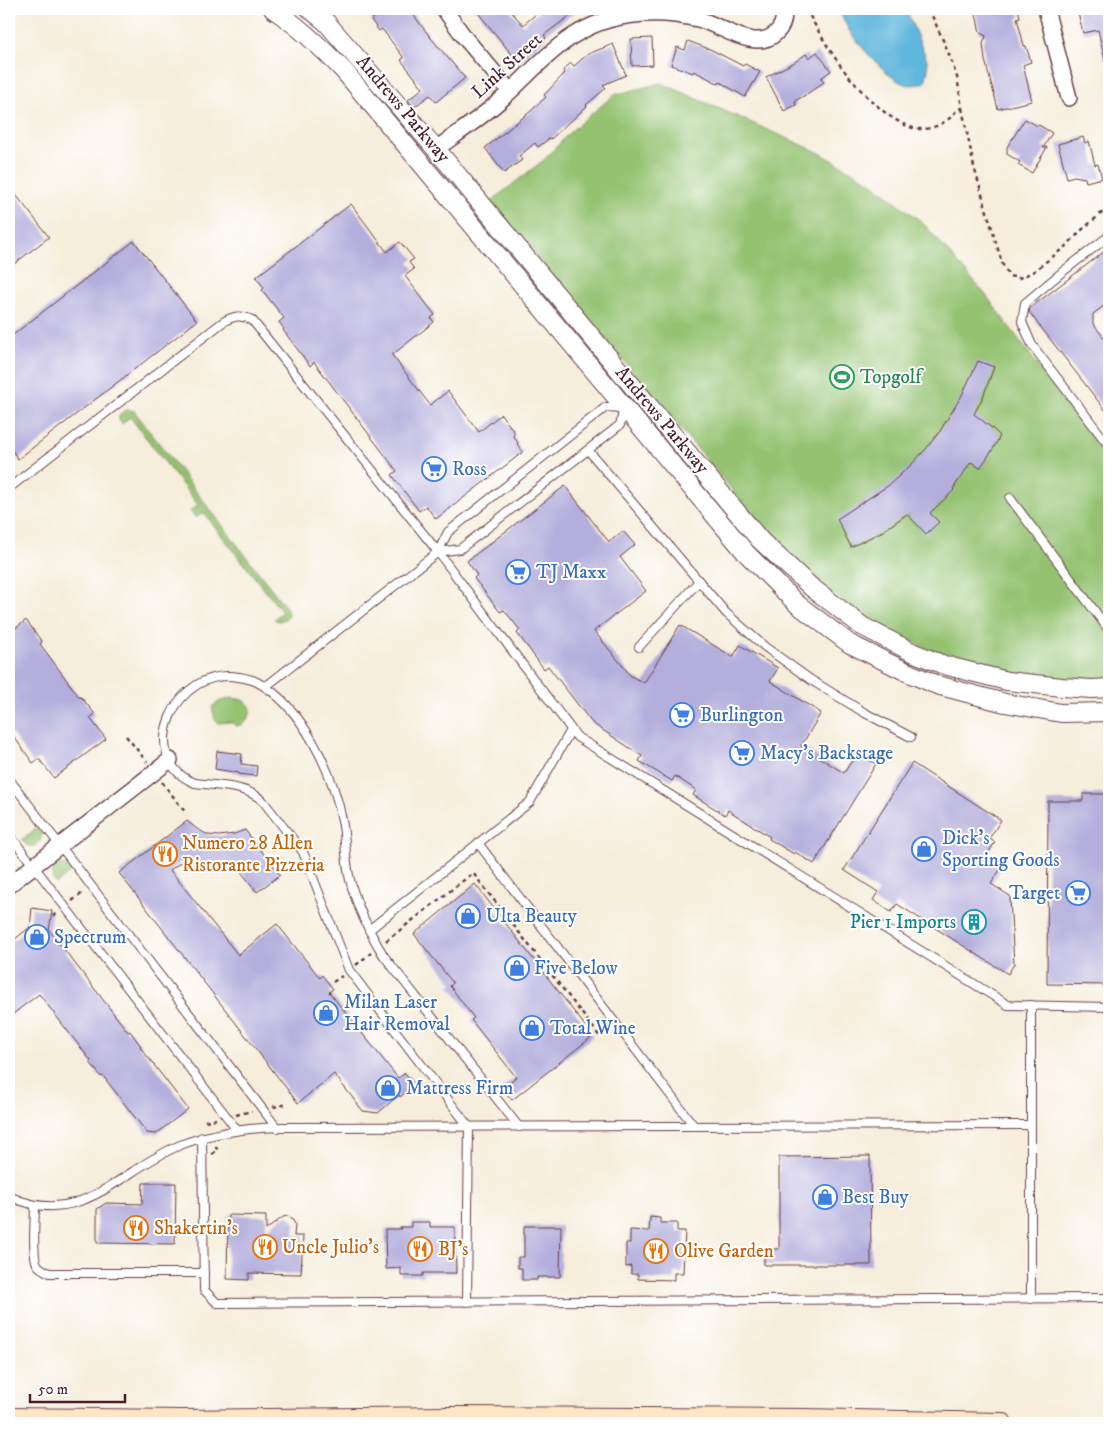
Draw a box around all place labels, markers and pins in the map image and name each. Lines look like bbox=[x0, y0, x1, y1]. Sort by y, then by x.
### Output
sports icon: Topgolf bbox=[829, 364, 855, 390]
place label: Topgolf bbox=[860, 366, 924, 389]
supermarket icon: Ross bbox=[421, 456, 447, 482]
place label: Ross bbox=[452, 458, 486, 481]
supermarket icon: TJ Maxx bbox=[505, 559, 531, 585]
place label: TJ Maxx bbox=[536, 561, 607, 584]
supermarket icon: Burlington bbox=[669, 702, 695, 728]
place label: Burlington bbox=[700, 704, 783, 727]
supermarket icon: Macy's Backstage bbox=[729, 740, 755, 766]
place label: Macy's Backstage bbox=[760, 742, 893, 765]
place label: Dick's Sporting Goods bbox=[942, 827, 1060, 872]
place label: Numero 28 Allen Ristorante Pizzeria bbox=[182, 832, 324, 877]
shop icon: Dick's Sporting Goods bbox=[911, 836, 937, 862]
restaurant icon: Numero 28 Allen Ristorante Pizzeria bbox=[152, 841, 178, 867]
supermarket icon: Target bbox=[1065, 880, 1091, 906]
place label: Target bbox=[1009, 882, 1060, 905]
shop icon: Ulta Beauty bbox=[455, 903, 481, 929]
place label: Ulta Beauty bbox=[486, 905, 578, 928]
building icon: Pier 1 Imports bbox=[961, 909, 987, 935]
place label: Pier 1 Imports bbox=[850, 911, 956, 934]
shop icon: Spectrum bbox=[24, 924, 50, 950]
place label: Spectrum bbox=[54, 926, 126, 949]
shop icon: Five Below bbox=[504, 955, 530, 981]
place label: Five Below bbox=[534, 957, 618, 980]
place label: Milan Laser Hair Removal bbox=[344, 991, 450, 1036]
shop icon: Milan Laser Hair Removal bbox=[313, 1000, 339, 1026]
shop icon: Total Wine bbox=[519, 1015, 545, 1041]
place label: Total Wine bbox=[550, 1017, 636, 1040]
shop icon: Mattress Firm bbox=[375, 1075, 401, 1101]
place label: Mattress Firm bbox=[406, 1077, 513, 1100]
shop icon: Best Buy bbox=[812, 1184, 838, 1210]
place label: Best Buy bbox=[842, 1186, 910, 1209]
restaurant icon: Shakertin's bbox=[123, 1215, 149, 1241]
place label: Shakertin's bbox=[154, 1217, 238, 1240]
restaurant icon: Uncle Julio's bbox=[252, 1234, 278, 1260]
place label: Uncle Julio's bbox=[282, 1236, 379, 1259]
restaurant icon: BJ's bbox=[407, 1236, 433, 1262]
place label: BJ's bbox=[438, 1238, 468, 1261]
restaurant icon: Olive Garden bbox=[643, 1238, 669, 1264]
place label: Olive Garden bbox=[674, 1240, 774, 1263]

